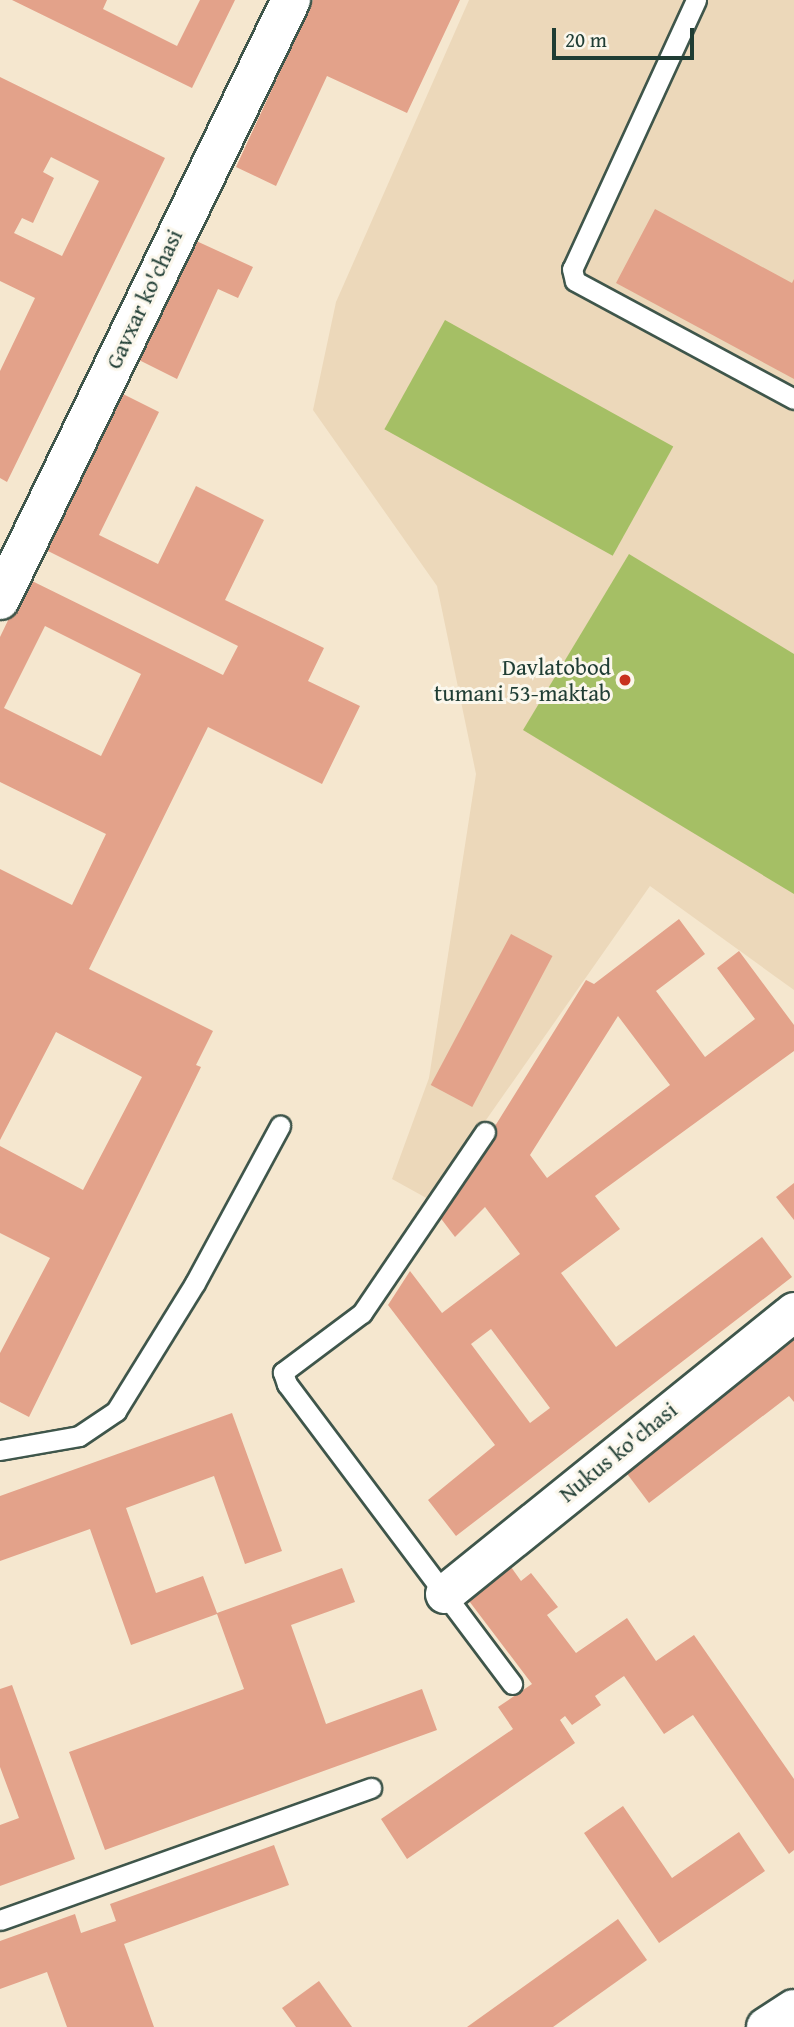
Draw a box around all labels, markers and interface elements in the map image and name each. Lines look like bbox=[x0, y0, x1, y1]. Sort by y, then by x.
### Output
scale bar bbox=[556, 14, 698, 58]
text: 20 m bbox=[565, 24, 607, 55]
street label: Gavxar ko'chasi bbox=[100, 225, 188, 373]
place label: Davlatobod tumani 53-maktab bbox=[434, 653, 611, 707]
marker: Davlatobod tumani 53-maktab bbox=[617, 672, 633, 688]
street label: Nukus ko'chasi bbox=[553, 1396, 683, 1508]

